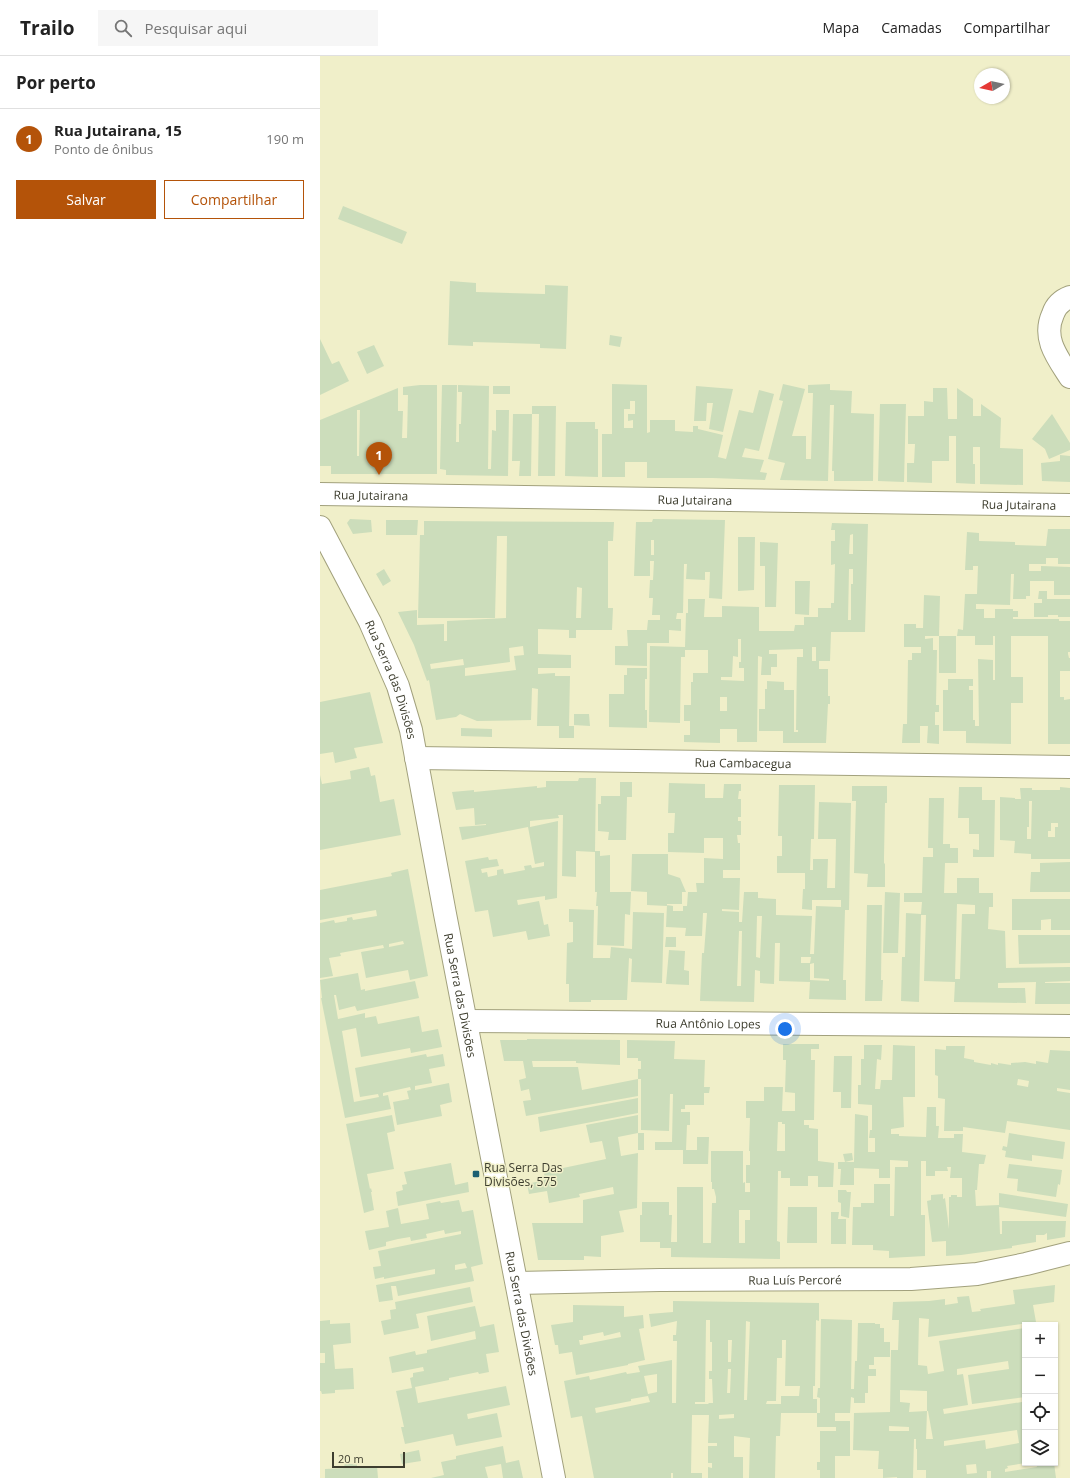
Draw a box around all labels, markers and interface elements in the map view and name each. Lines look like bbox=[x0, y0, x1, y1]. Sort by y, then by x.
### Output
search box bbox=[98, 10, 378, 46]
text: Trailo bbox=[20, 15, 74, 41]
icon: search bbox=[112, 17, 134, 39]
text: Pesquisar aqui bbox=[144, 18, 247, 38]
text: Mapa bbox=[823, 18, 859, 37]
text: Camadas bbox=[881, 18, 942, 37]
text: Compartilhar bbox=[964, 18, 1050, 37]
north arrow bbox=[974, 68, 1010, 104]
text: Por perto bbox=[16, 71, 96, 94]
text: Rua Jutairana, 15 bbox=[54, 120, 182, 140]
text: 1 bbox=[25, 130, 33, 148]
text: 190 m bbox=[266, 130, 304, 148]
text: Ponto de ônibus bbox=[54, 140, 153, 158]
button: Salvar bbox=[16, 180, 156, 219]
button: Compartilhar bbox=[164, 180, 304, 219]
pin: 1 bbox=[366, 442, 392, 475]
street label: Rua Jutairana bbox=[333, 486, 408, 504]
street label: Rua Jutairana bbox=[657, 490, 732, 509]
street label: Rua Jutairana bbox=[981, 495, 1056, 513]
street label: Rua Serra das Divisões bbox=[362, 617, 421, 741]
street label: Rua Cambacegua bbox=[694, 753, 792, 772]
street label: Rua Serra das Divisões bbox=[440, 932, 481, 1059]
street label: Rua Antônio Lopes bbox=[655, 1014, 761, 1032]
your location bbox=[775, 1019, 795, 1039]
place label: Rua Serra Das Divisões, 575 bbox=[484, 1159, 563, 1190]
marker: Rua Serra Das Divisões, 575 bbox=[471, 1169, 481, 1179]
street label: Rua Serra das Divisões bbox=[502, 1250, 543, 1377]
street label: Rua Luís Percoré bbox=[748, 1271, 842, 1288]
map controls bbox=[1022, 1322, 1058, 1466]
button: + bbox=[1022, 1322, 1058, 1358]
button: − bbox=[1022, 1358, 1058, 1394]
button: locate bbox=[1022, 1394, 1058, 1430]
button: layers bbox=[1022, 1430, 1058, 1466]
scale bar bbox=[332, 1450, 405, 1469]
text: 20 m bbox=[338, 1451, 364, 1466]

